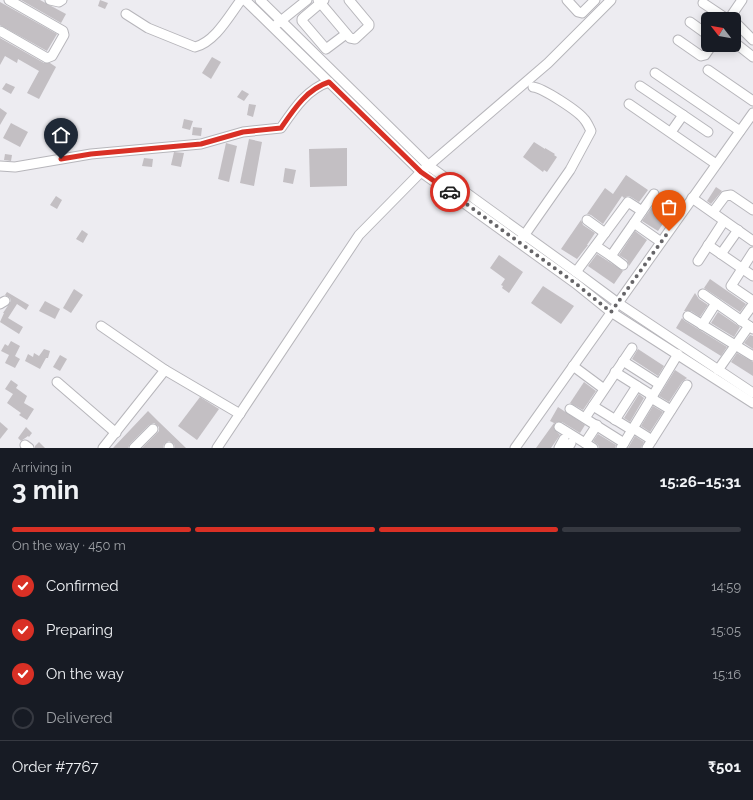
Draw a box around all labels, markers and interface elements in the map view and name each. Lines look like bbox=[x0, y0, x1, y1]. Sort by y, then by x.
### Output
north arrow bbox=[701, 12, 741, 52]
map controls bbox=[701, 12, 741, 52]
pin bbox=[44, 118, 78, 159]
icon: home bbox=[50, 124, 72, 146]
courier bbox=[430, 172, 470, 212]
icon: car bbox=[439, 181, 461, 203]
pin bbox=[652, 190, 686, 231]
icon: bag bbox=[658, 196, 680, 218]
text: Arriving in bbox=[12, 460, 72, 475]
text: 15:26–15:31 bbox=[660, 473, 741, 491]
text: 3 min bbox=[12, 475, 79, 505]
text: On the way · 450 m bbox=[12, 538, 126, 553]
icon: check bbox=[12, 575, 34, 597]
text: Confirmed bbox=[46, 577, 119, 595]
text: 14:59 bbox=[711, 579, 741, 594]
icon: check bbox=[12, 619, 34, 641]
text: Preparing bbox=[46, 621, 113, 639]
text: 15:05 bbox=[711, 623, 741, 638]
icon: check bbox=[12, 663, 34, 685]
text: On the way bbox=[46, 665, 124, 683]
text: 15:16 bbox=[713, 667, 741, 682]
text: Delivered bbox=[46, 709, 113, 727]
text: Order #7767 bbox=[12, 758, 98, 776]
text: ₹501 bbox=[708, 758, 741, 776]

